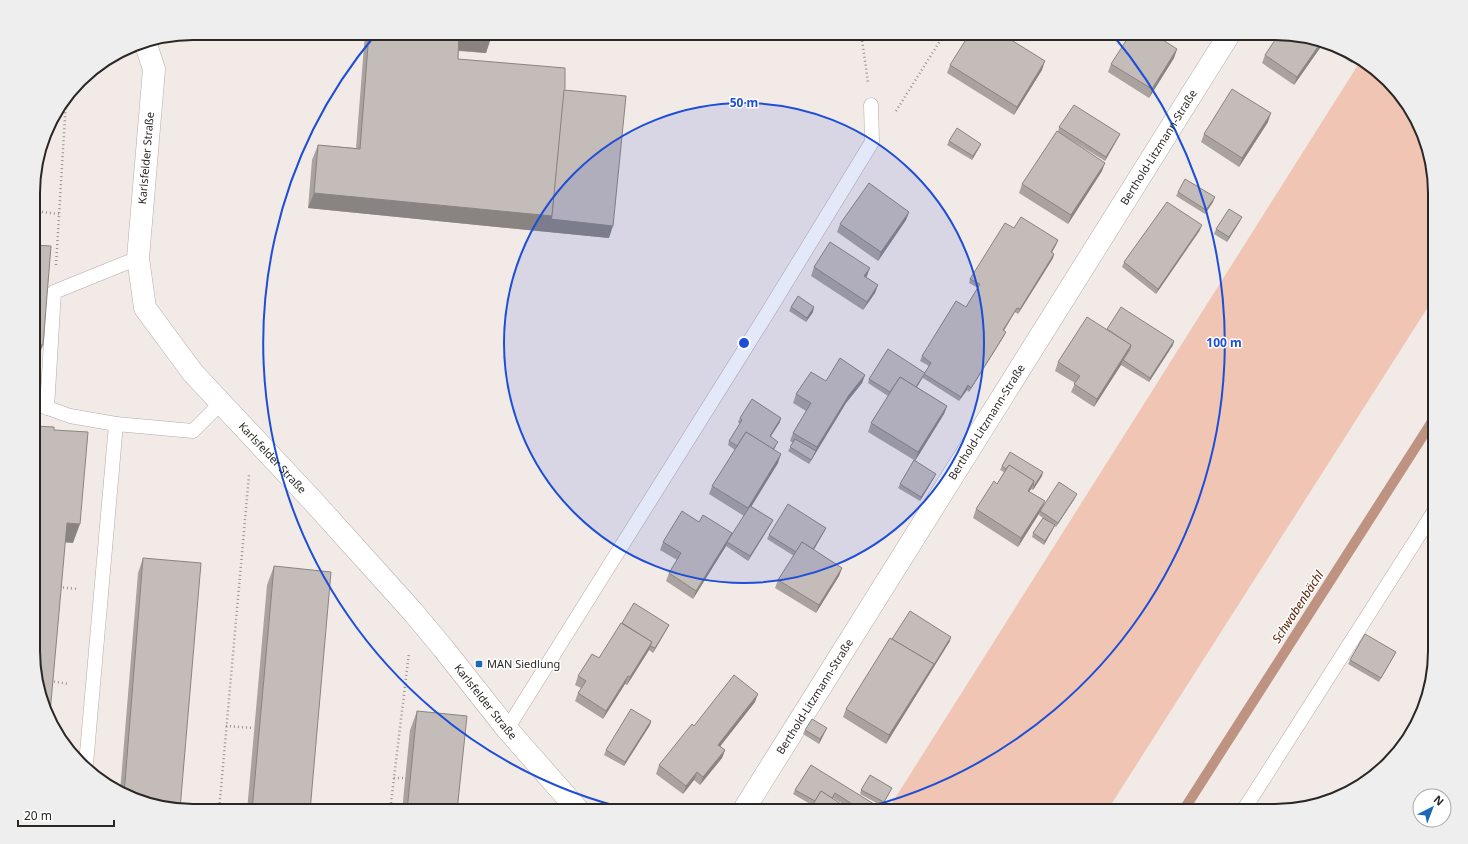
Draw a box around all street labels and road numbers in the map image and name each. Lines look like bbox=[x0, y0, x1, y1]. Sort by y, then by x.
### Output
street label: Berthold-Litzmann-Straße bbox=[1116, 86, 1200, 208]
street label: Karlsfelder Straße bbox=[134, 111, 157, 205]
street label: Berthold-Litzmann-Straße bbox=[944, 361, 1028, 482]
street label: Karlsfelder Straße bbox=[236, 419, 310, 496]
street label: Berthold-Litzmann-Straße bbox=[772, 636, 856, 757]
street label: Karlsfelder Straße bbox=[451, 660, 521, 742]

